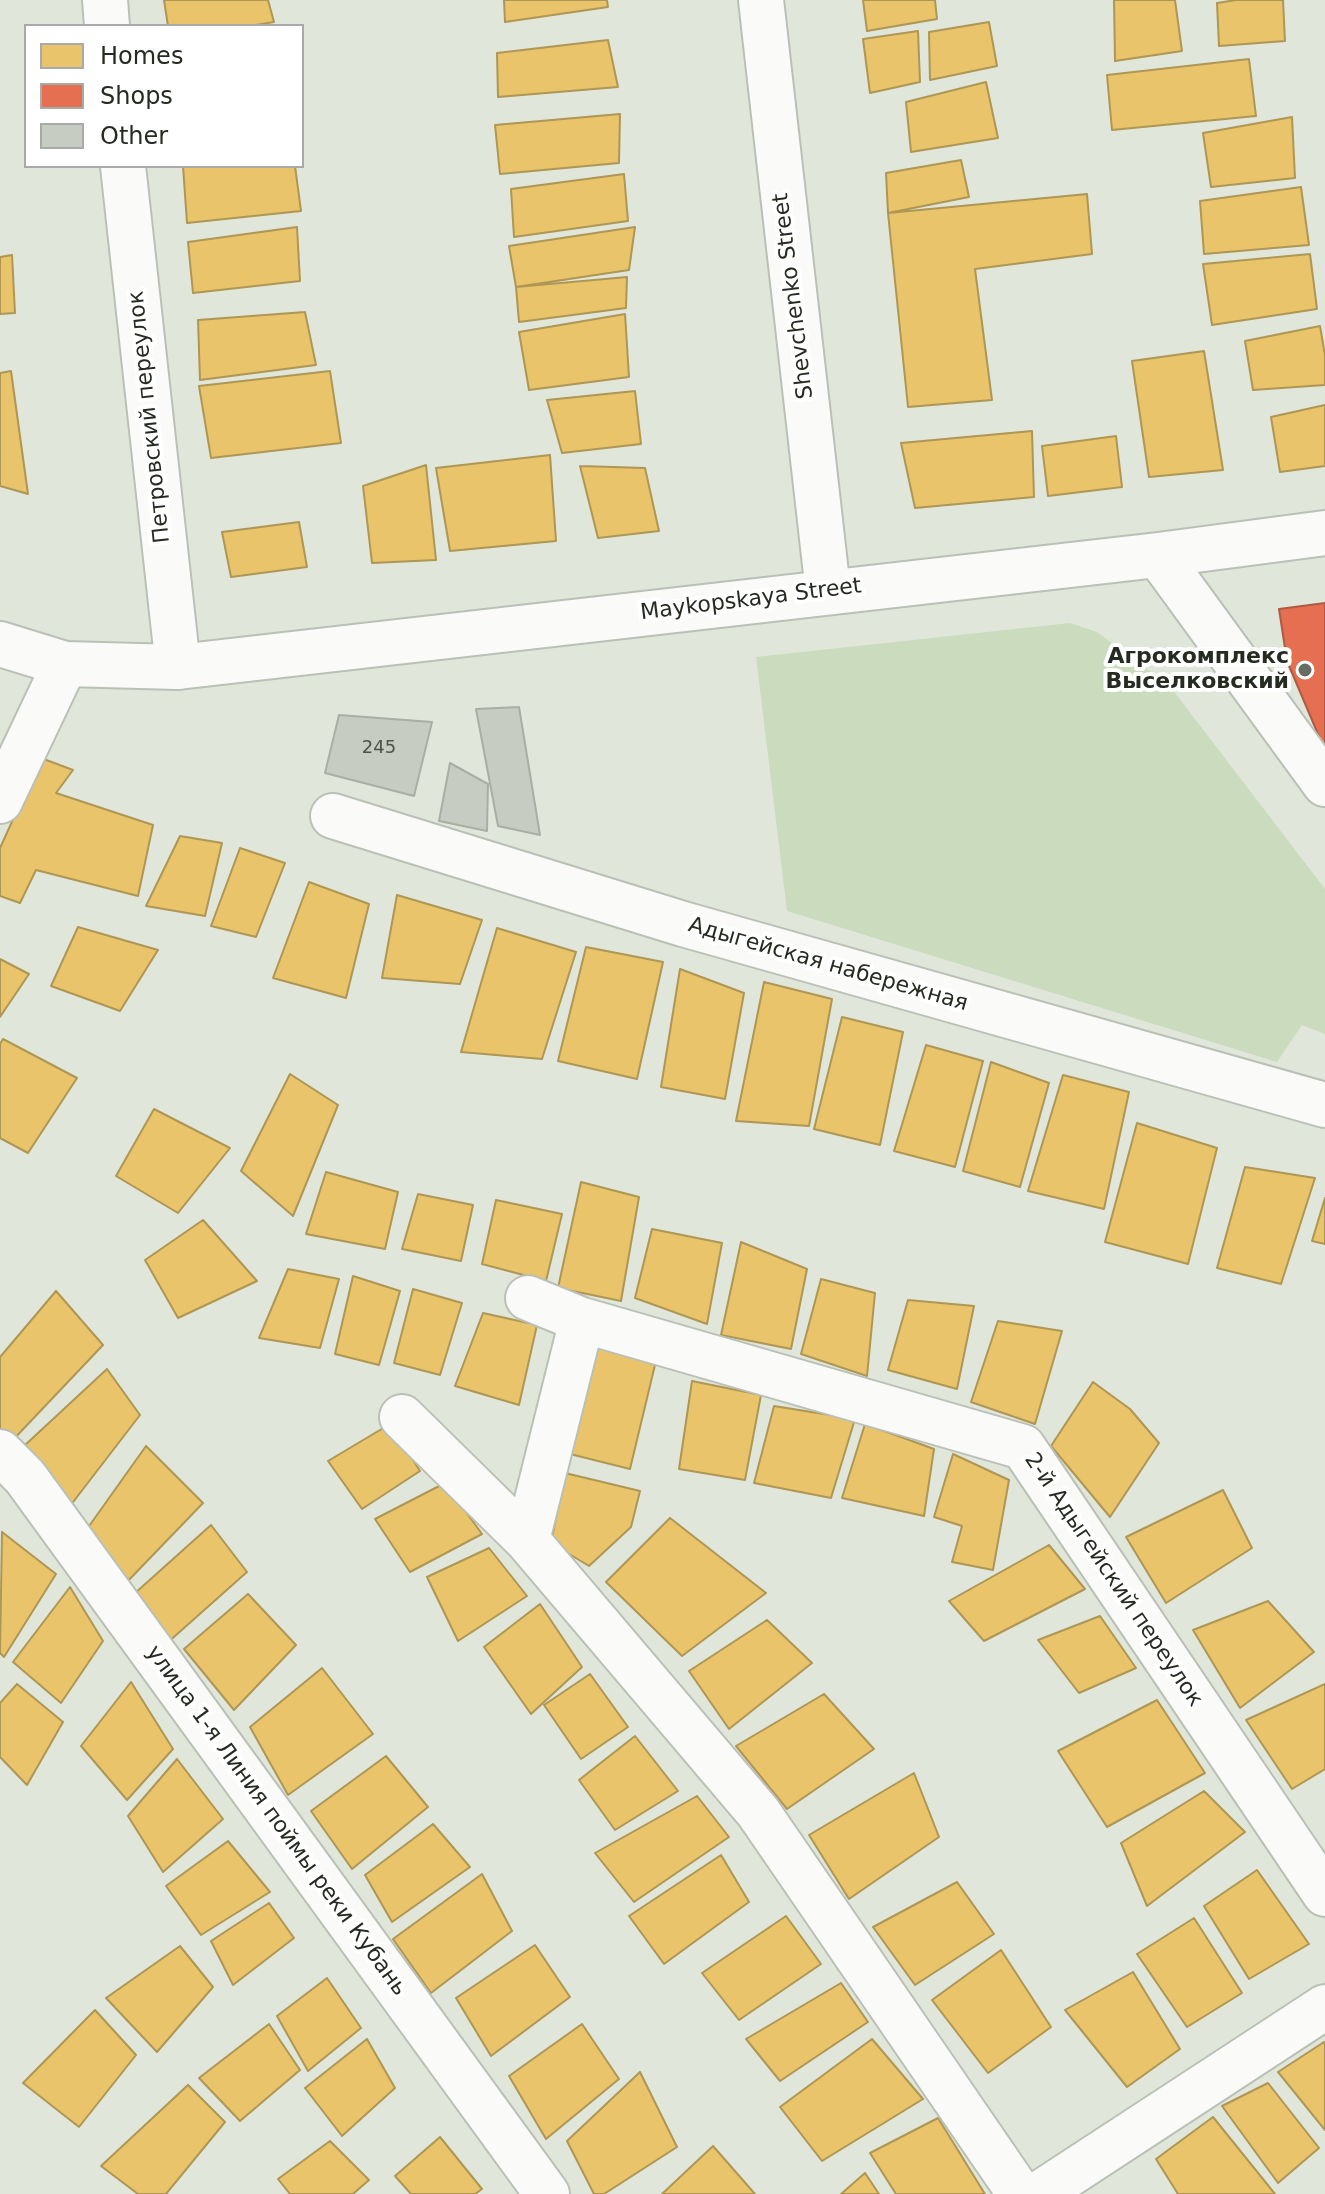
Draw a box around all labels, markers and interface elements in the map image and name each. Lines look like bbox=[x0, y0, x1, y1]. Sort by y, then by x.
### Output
legend bbox=[24, 24, 304, 168]
text: Homes bbox=[100, 42, 183, 70]
text: Shops bbox=[100, 82, 173, 110]
text: Other bbox=[100, 122, 168, 150]
street label: Shevchenko Street bbox=[768, 192, 820, 400]
street label: Петровский переулок bbox=[124, 290, 176, 544]
street label: Maykopskaya Street bbox=[639, 573, 863, 627]
place label: Агрокомплекс Выселковский bbox=[1105, 644, 1289, 696]
marker: Агрокомплекс Выселковский bbox=[1296, 661, 1314, 679]
house number: 245 bbox=[362, 737, 396, 759]
street label: Адыгейская набережная bbox=[685, 912, 971, 1018]
street label: 2-й Адыгейский переулок bbox=[1018, 1448, 1208, 1712]
street label: улица 1-я Линия поймы реки Кубань bbox=[140, 1641, 412, 2001]

